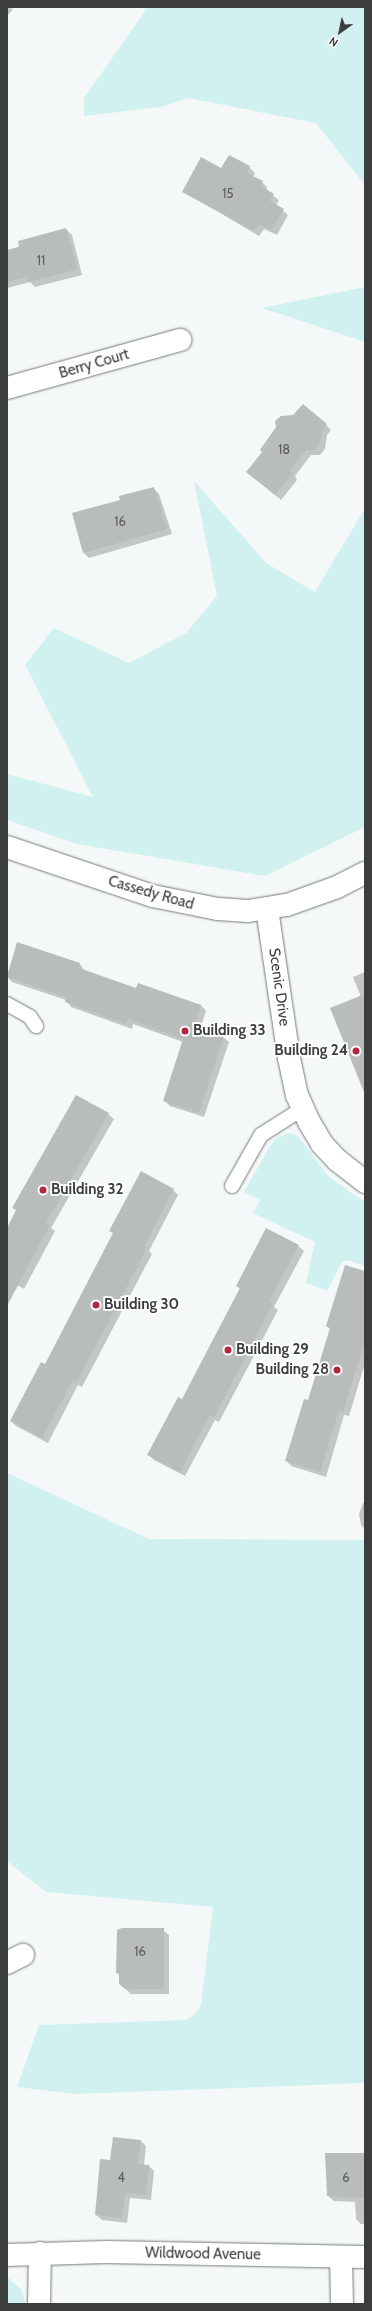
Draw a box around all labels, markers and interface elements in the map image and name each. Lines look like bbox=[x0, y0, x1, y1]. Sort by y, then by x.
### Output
north arrow bbox=[320, 12, 360, 52]
text: N bbox=[326, 34, 341, 50]
house number: 15 bbox=[222, 185, 234, 201]
house number: 11 bbox=[37, 252, 45, 268]
street label: Berry Court bbox=[57, 345, 131, 383]
house number: 18 bbox=[278, 441, 290, 457]
house number: 16 bbox=[114, 513, 126, 529]
street label: Cassedy Road bbox=[106, 872, 196, 914]
street label: Scenic Drive bbox=[265, 947, 293, 1027]
place label: Building 33 bbox=[193, 1022, 266, 1040]
marker: Building 33 bbox=[180, 1026, 190, 1036]
place label: Building 24 bbox=[274, 1042, 348, 1060]
marker: Building 24 bbox=[351, 1046, 361, 1056]
place label: Building 32 bbox=[51, 1181, 123, 1199]
marker: Building 32 bbox=[38, 1185, 48, 1195]
place label: Building 30 bbox=[104, 1296, 179, 1314]
marker: Building 30 bbox=[91, 1300, 101, 1310]
place label: Building 29 bbox=[236, 1341, 309, 1359]
marker: Building 29 bbox=[223, 1345, 233, 1355]
place label: Building 28 bbox=[256, 1361, 329, 1379]
marker: Building 28 bbox=[332, 1365, 342, 1375]
house number: 16 bbox=[134, 1943, 146, 1959]
house number: 4 bbox=[117, 2169, 125, 2185]
house number: 6 bbox=[342, 2169, 350, 2185]
street label: Wildwood Avenue bbox=[145, 2244, 261, 2264]

